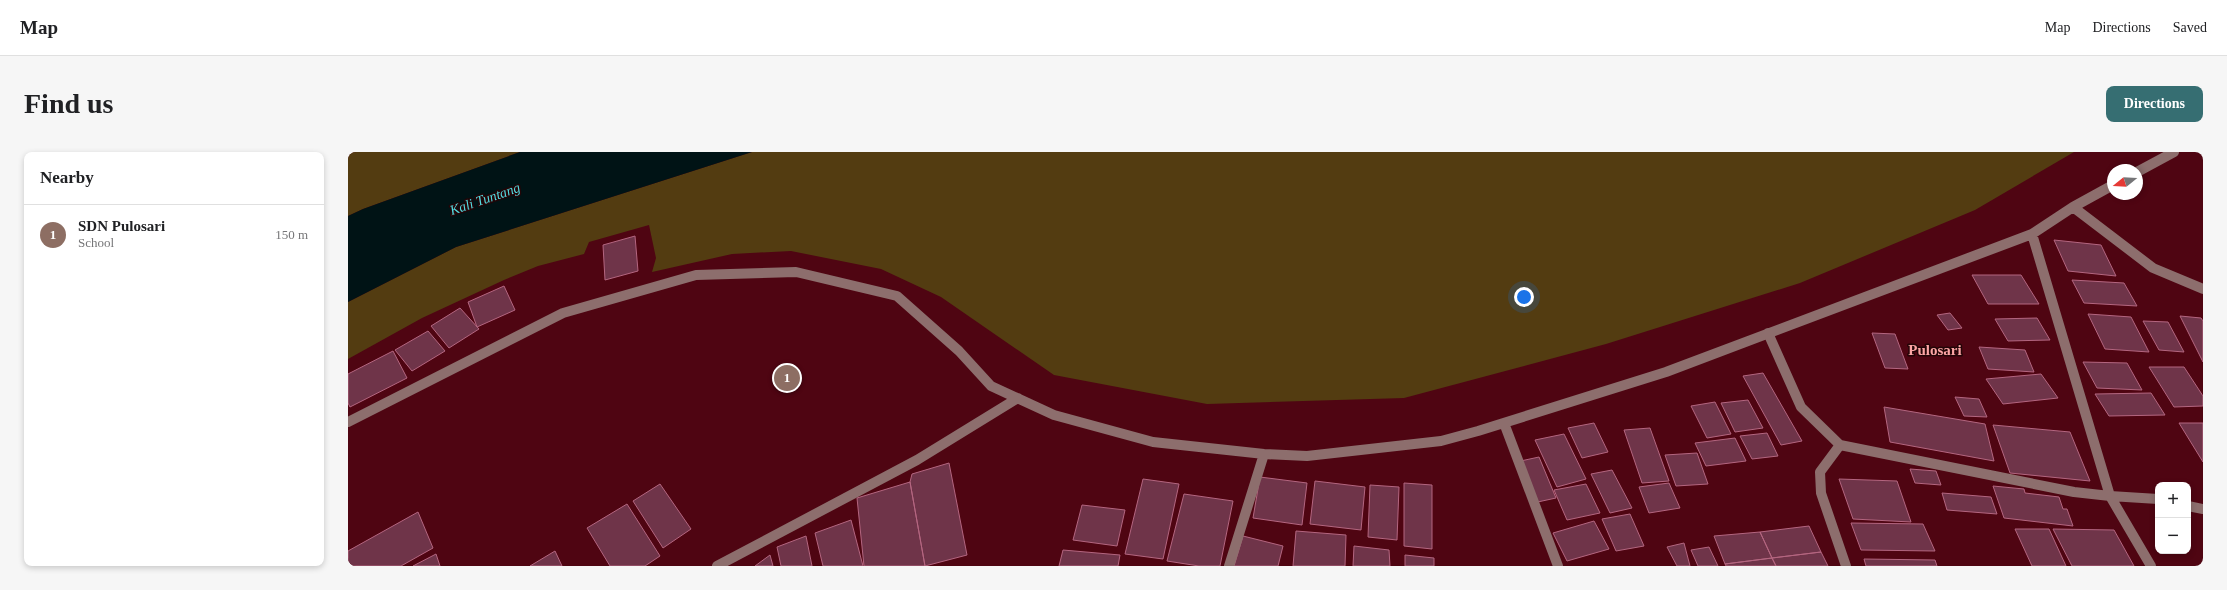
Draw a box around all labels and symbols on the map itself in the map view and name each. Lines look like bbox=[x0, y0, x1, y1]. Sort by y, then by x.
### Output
north arrow bbox=[2107, 164, 2143, 200]
water label: Kali Tuntang bbox=[447, 180, 522, 218]
your location bbox=[1514, 287, 1534, 307]
district label: Pulosari bbox=[1908, 342, 1962, 358]
pin: 1 bbox=[774, 363, 800, 393]

